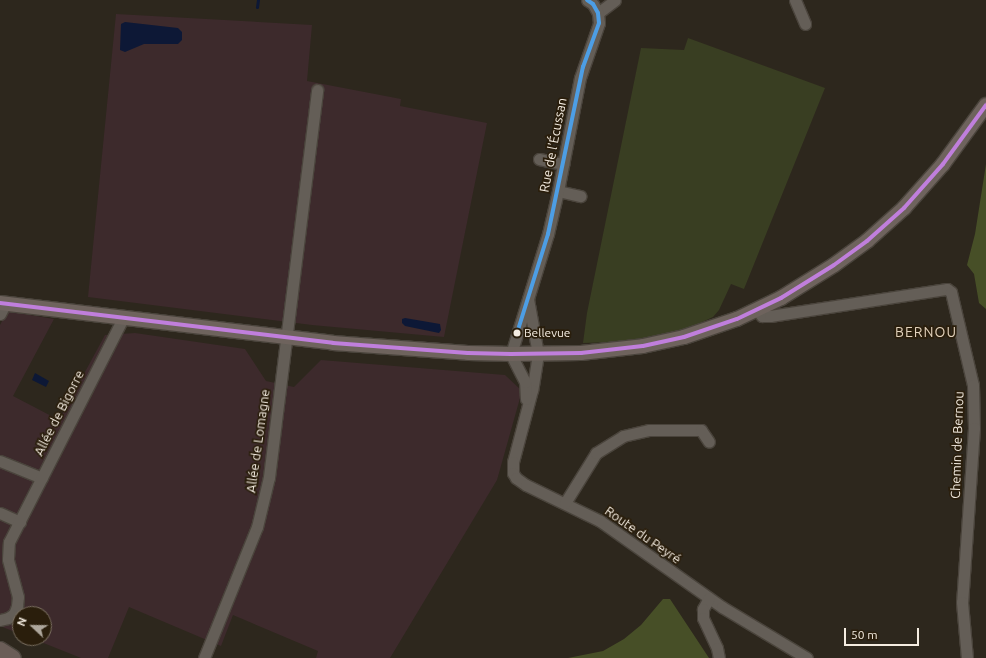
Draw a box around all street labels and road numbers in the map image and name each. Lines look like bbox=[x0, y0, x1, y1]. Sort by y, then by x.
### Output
street label: Rue de l'Écussan bbox=[536, 96, 570, 194]
street label: Allée de Bigorre bbox=[31, 368, 87, 458]
street label: Allée de Lomagne bbox=[243, 388, 273, 494]
street label: Chemin de Bernou bbox=[947, 391, 967, 499]
street label: Route du Peyré bbox=[602, 503, 684, 567]

